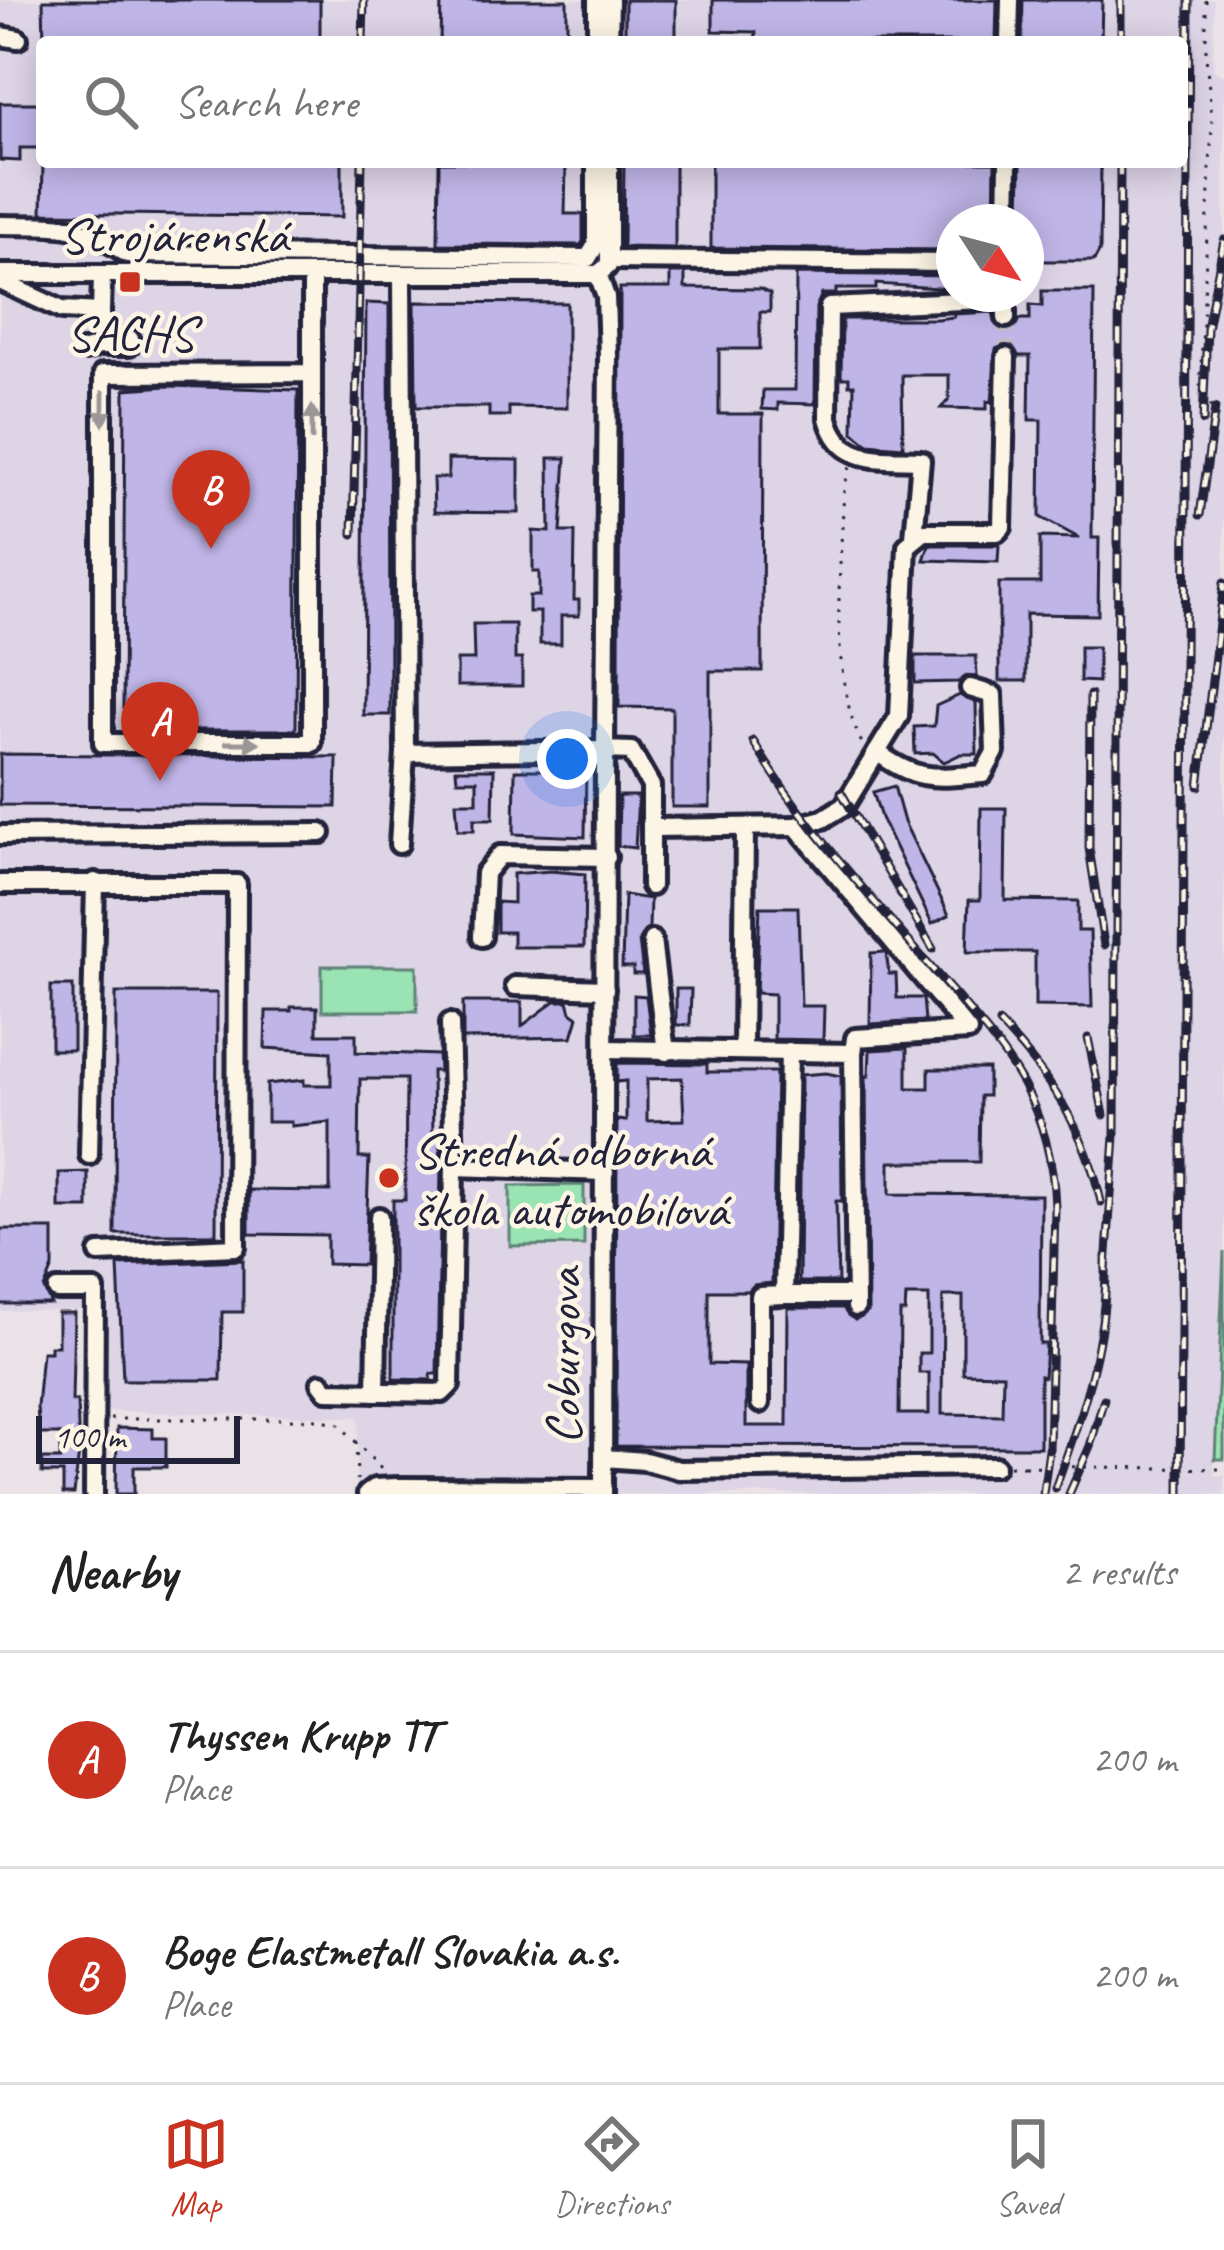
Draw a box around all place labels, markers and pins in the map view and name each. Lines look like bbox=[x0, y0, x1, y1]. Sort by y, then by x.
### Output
marker: SACHS bbox=[117, 269, 143, 295]
place label: SACHS bbox=[66, 301, 203, 365]
pin: B bbox=[172, 450, 250, 549]
pin: A bbox=[121, 682, 199, 781]
place label: Stredná odborná škola automobilová bbox=[413, 1118, 732, 1241]
marker: Stredná odborná škola automobilová bbox=[376, 1165, 402, 1191]

